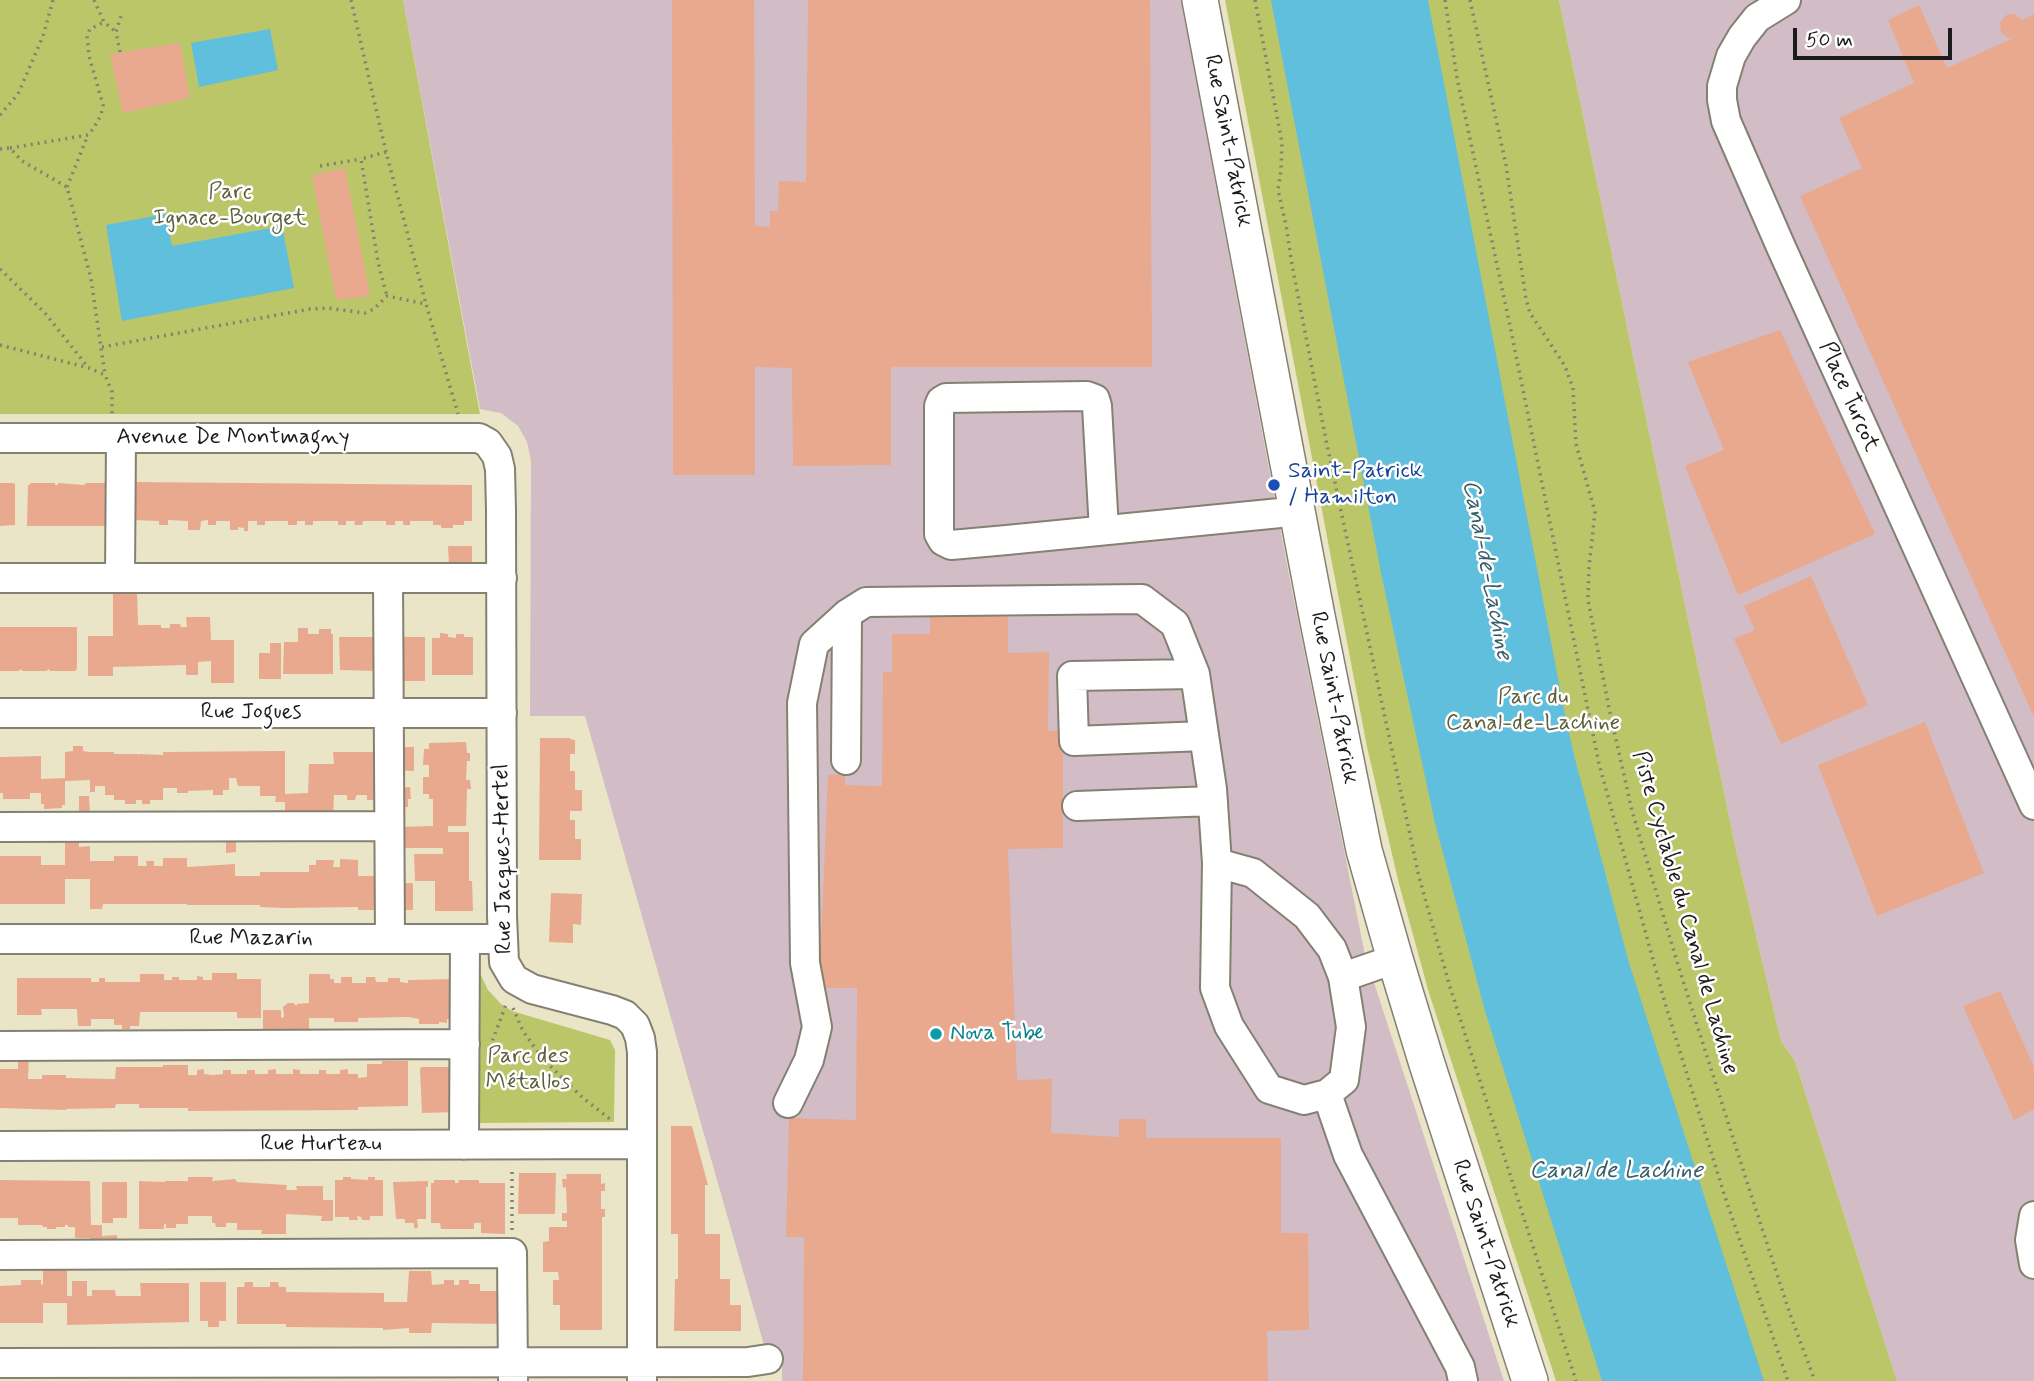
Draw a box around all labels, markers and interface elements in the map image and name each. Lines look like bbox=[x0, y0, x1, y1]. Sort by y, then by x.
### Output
scale bar bbox=[1796, 14, 1955, 58]
text: 50 m bbox=[1806, 26, 1853, 54]
street label: Rue Saint-Patrick bbox=[1197, 52, 1257, 230]
park label: Parc Ignace-Bourget bbox=[153, 179, 307, 233]
street label: Place Turcot bbox=[1811, 338, 1885, 456]
street label: Avenue De Montmagny bbox=[116, 424, 350, 452]
place label: Saint-Patrick / Hamilton bbox=[1288, 458, 1423, 512]
marker: Saint-Patrick / Hamilton bbox=[1266, 477, 1282, 493]
water label: Canal-de-Lachine bbox=[1454, 478, 1518, 662]
street label: Rue Saint-Patrick bbox=[1303, 609, 1363, 787]
park label: Parc du Canal-de-Lachine bbox=[1446, 684, 1620, 738]
street label: Rue Jogues bbox=[200, 699, 302, 727]
street label: Piste Cyclable du Canal de Lachine bbox=[1625, 748, 1743, 1078]
street label: Rue Jacques-Hertel bbox=[489, 763, 519, 955]
street label: Rue Mazarin bbox=[189, 925, 313, 953]
place label: Nova Tube bbox=[950, 1020, 1044, 1048]
marker: Nova Tube bbox=[928, 1026, 944, 1042]
park label: Parc des Métallos bbox=[486, 1043, 570, 1097]
street label: Rue Hurteau bbox=[260, 1131, 382, 1159]
street label: Rue Saint-Patrick bbox=[1445, 1156, 1525, 1332]
water label: Canal de Lachine bbox=[1529, 1158, 1703, 1186]

